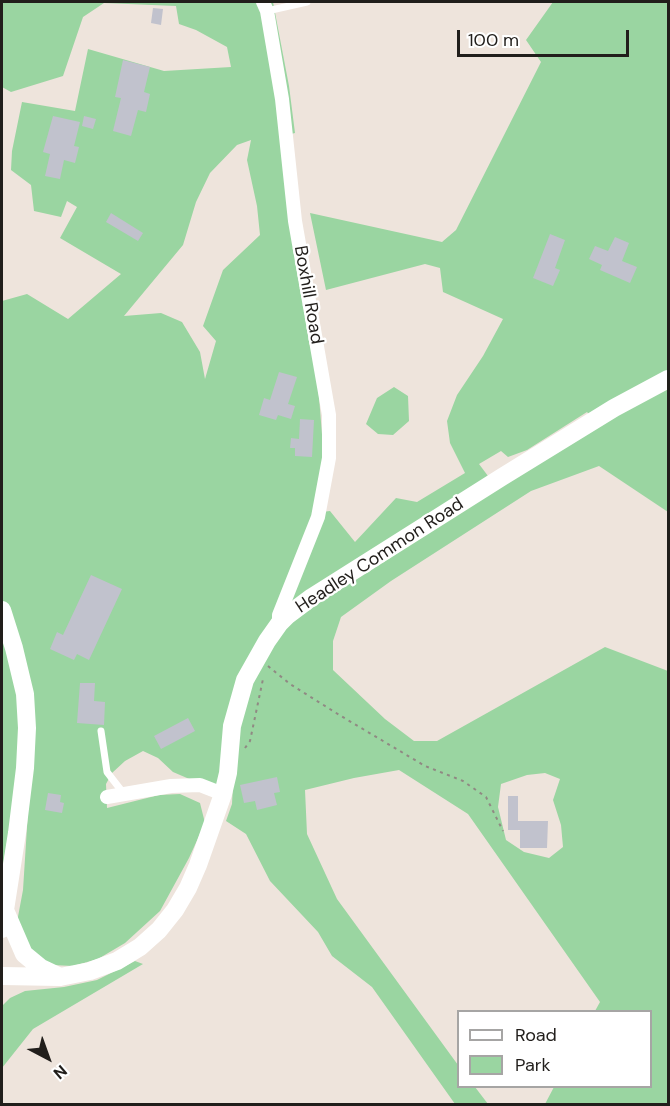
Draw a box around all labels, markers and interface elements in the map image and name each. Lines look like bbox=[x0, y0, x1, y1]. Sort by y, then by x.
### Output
scale bar bbox=[460, 18, 632, 56]
text: 100 m bbox=[468, 28, 519, 52]
street label: Boxhill Road bbox=[289, 244, 327, 346]
street label: Headley Common Road bbox=[292, 494, 468, 618]
legend bbox=[457, 1010, 652, 1088]
text: Road bbox=[515, 1023, 557, 1047]
north arrow bbox=[18, 1028, 78, 1088]
text: Park bbox=[515, 1053, 551, 1077]
text: N bbox=[49, 1060, 71, 1084]

